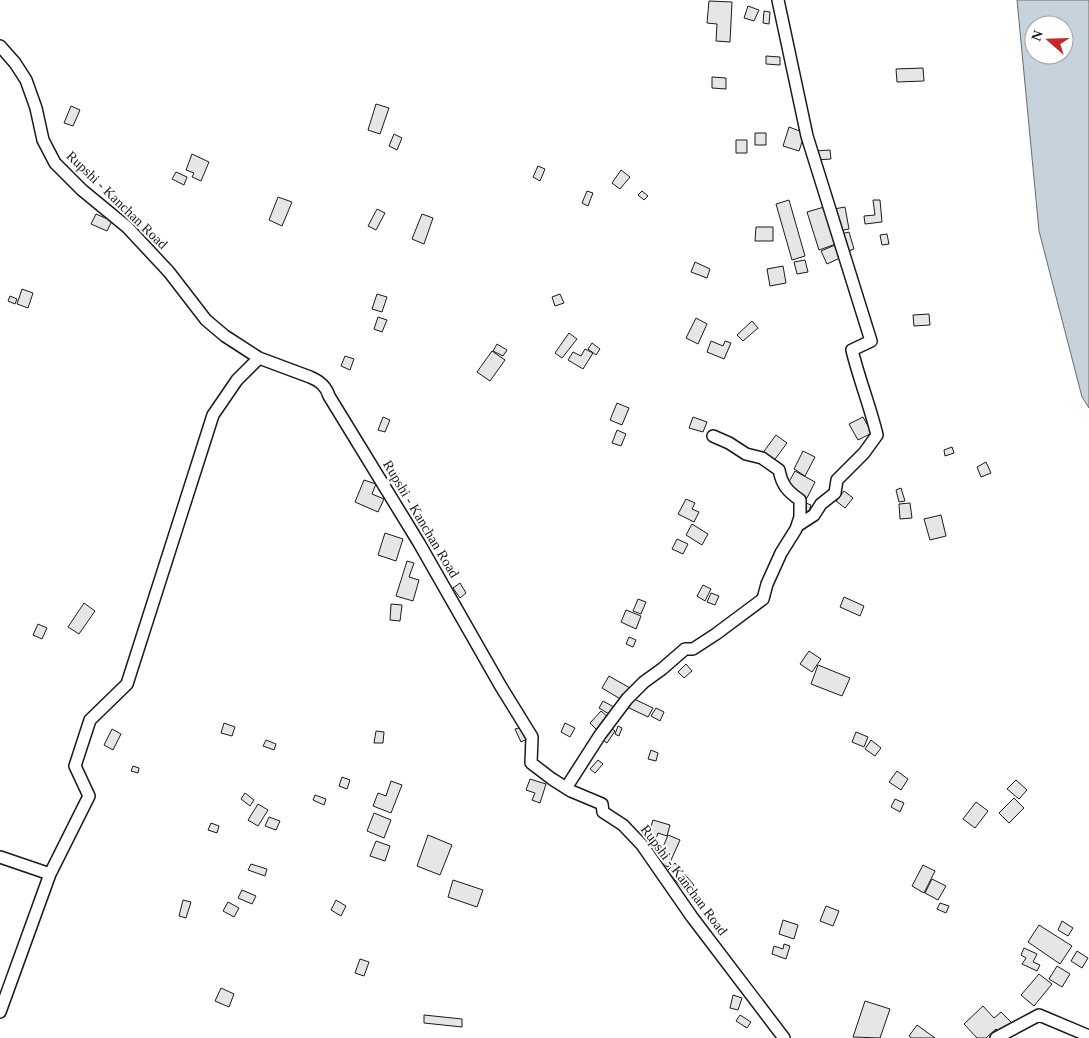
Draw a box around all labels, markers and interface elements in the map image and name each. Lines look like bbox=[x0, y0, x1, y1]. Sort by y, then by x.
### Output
north arrow bbox=[1024, 15, 1074, 65]
text: N bbox=[1028, 28, 1046, 43]
street label: Rupshi - Kanchan Road bbox=[64, 148, 170, 252]
street label: Rupshi - Kanchan Road bbox=[380, 458, 462, 580]
street label: Rupshi - Kanchan Road bbox=[638, 822, 730, 938]

